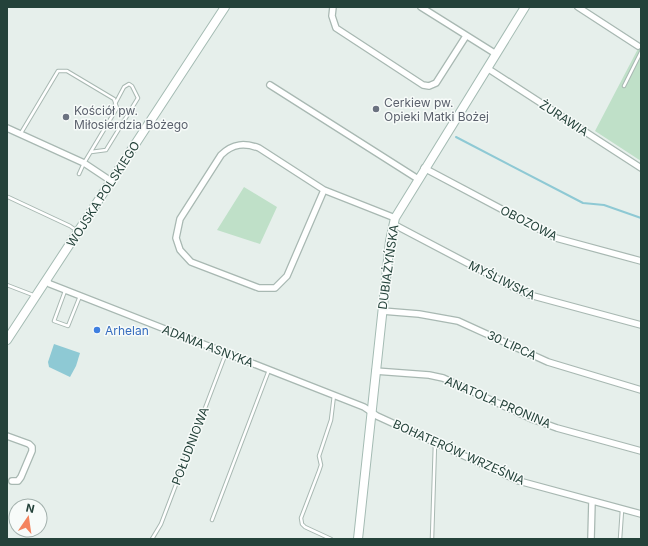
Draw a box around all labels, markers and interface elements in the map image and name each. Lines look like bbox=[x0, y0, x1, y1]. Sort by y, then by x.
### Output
place label: Cerkiew pw. Opieki Matki Bożej bbox=[384, 95, 489, 124]
street label: ŻURAWIA bbox=[537, 97, 591, 139]
place label: Kościół pw. Miłosierdzia Bożego bbox=[74, 103, 188, 132]
marker: Cerkiew pw. Opieki Matki Bożej bbox=[371, 104, 381, 114]
marker: Kościół pw. Miłosierdzia Bożego bbox=[61, 112, 71, 122]
street label: WOJSKA POLSKIEGO bbox=[63, 138, 143, 250]
street label: OBOZOWA bbox=[498, 202, 560, 244]
street label: DUBIAŻYŃSKA bbox=[375, 224, 401, 310]
street label: MYŚLIWSKA bbox=[466, 257, 538, 303]
street label: ADAMA ASNYKA bbox=[160, 322, 256, 370]
place label: Arhelan bbox=[105, 323, 149, 338]
marker: Arhelan bbox=[92, 325, 102, 335]
street label: 30 LIPCA bbox=[485, 327, 539, 363]
street label: ANATOLA PRONINA bbox=[443, 373, 553, 431]
street label: POŁUDNIOWA bbox=[168, 405, 212, 487]
street label: BOHATERÓW WRZEŚNIA bbox=[391, 416, 527, 488]
north arrow bbox=[8, 498, 48, 538]
text: N bbox=[25, 500, 36, 516]

